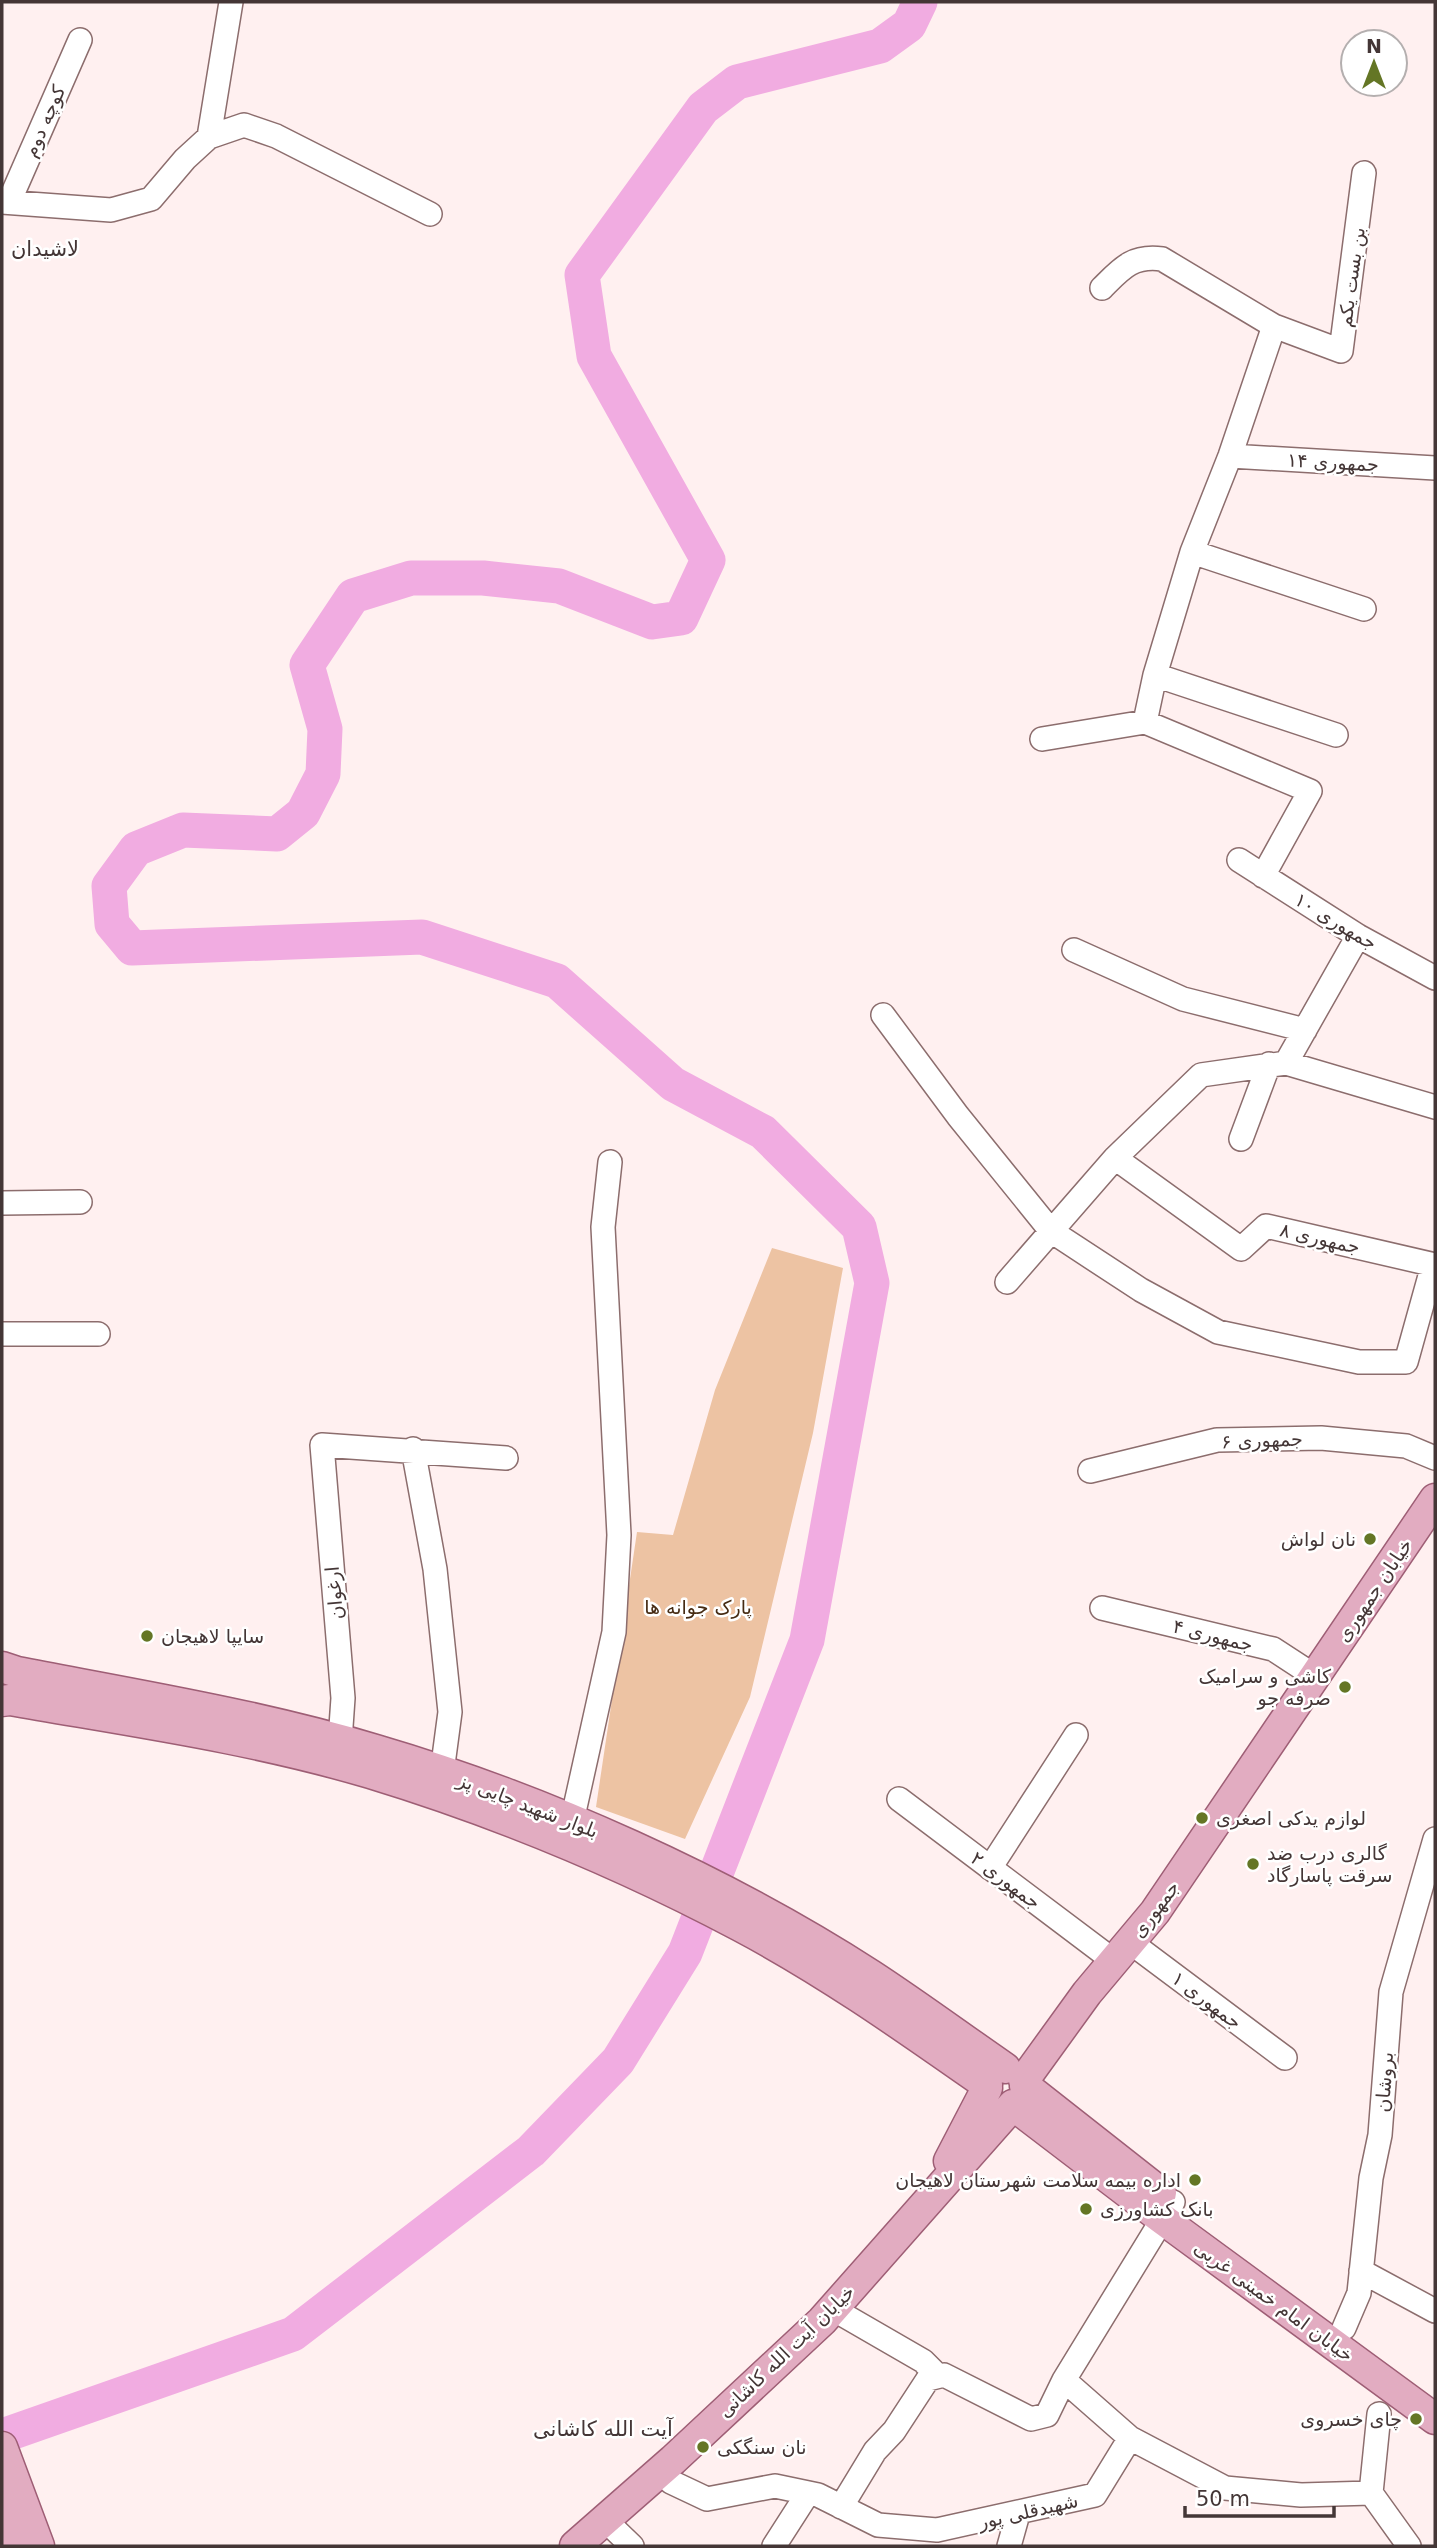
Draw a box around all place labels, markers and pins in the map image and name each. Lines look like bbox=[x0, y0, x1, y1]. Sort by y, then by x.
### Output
place label: نان لواش bbox=[1281, 1528, 1356, 1551]
marker: نان لواش bbox=[1362, 1531, 1378, 1547]
place label: سایپا لاهیجان bbox=[161, 1625, 264, 1648]
marker: سایپا لاهیجان bbox=[139, 1628, 155, 1644]
place label: کاشی و سرامیک صرفه جو bbox=[1199, 1665, 1332, 1710]
marker: کاشی و سرامیک صرفه جو bbox=[1337, 1679, 1353, 1695]
place label: لوازم یدکی اصغری bbox=[1216, 1807, 1366, 1830]
marker: لوازم یدکی اصغری bbox=[1194, 1810, 1210, 1826]
place label: گالری درب ضد سرقت پاسارگاد bbox=[1267, 1842, 1392, 1887]
marker: گالری درب ضد سرقت پاسارگاد bbox=[1245, 1856, 1261, 1872]
place label: اداره بیمه سلامت شهرستان لاهیجان bbox=[895, 2169, 1181, 2192]
marker: اداره بیمه سلامت شهرستان لاهیجان bbox=[1187, 2172, 1203, 2188]
place label: بانک کشاورزی bbox=[1100, 2198, 1214, 2221]
marker: بانک کشاورزی bbox=[1078, 2201, 1094, 2217]
place label: چای خسروی bbox=[1300, 2408, 1402, 2431]
marker: چای خسروی bbox=[1408, 2411, 1424, 2427]
place label: نان سنگکی bbox=[717, 2436, 807, 2458]
marker: نان سنگکی bbox=[695, 2439, 711, 2455]

